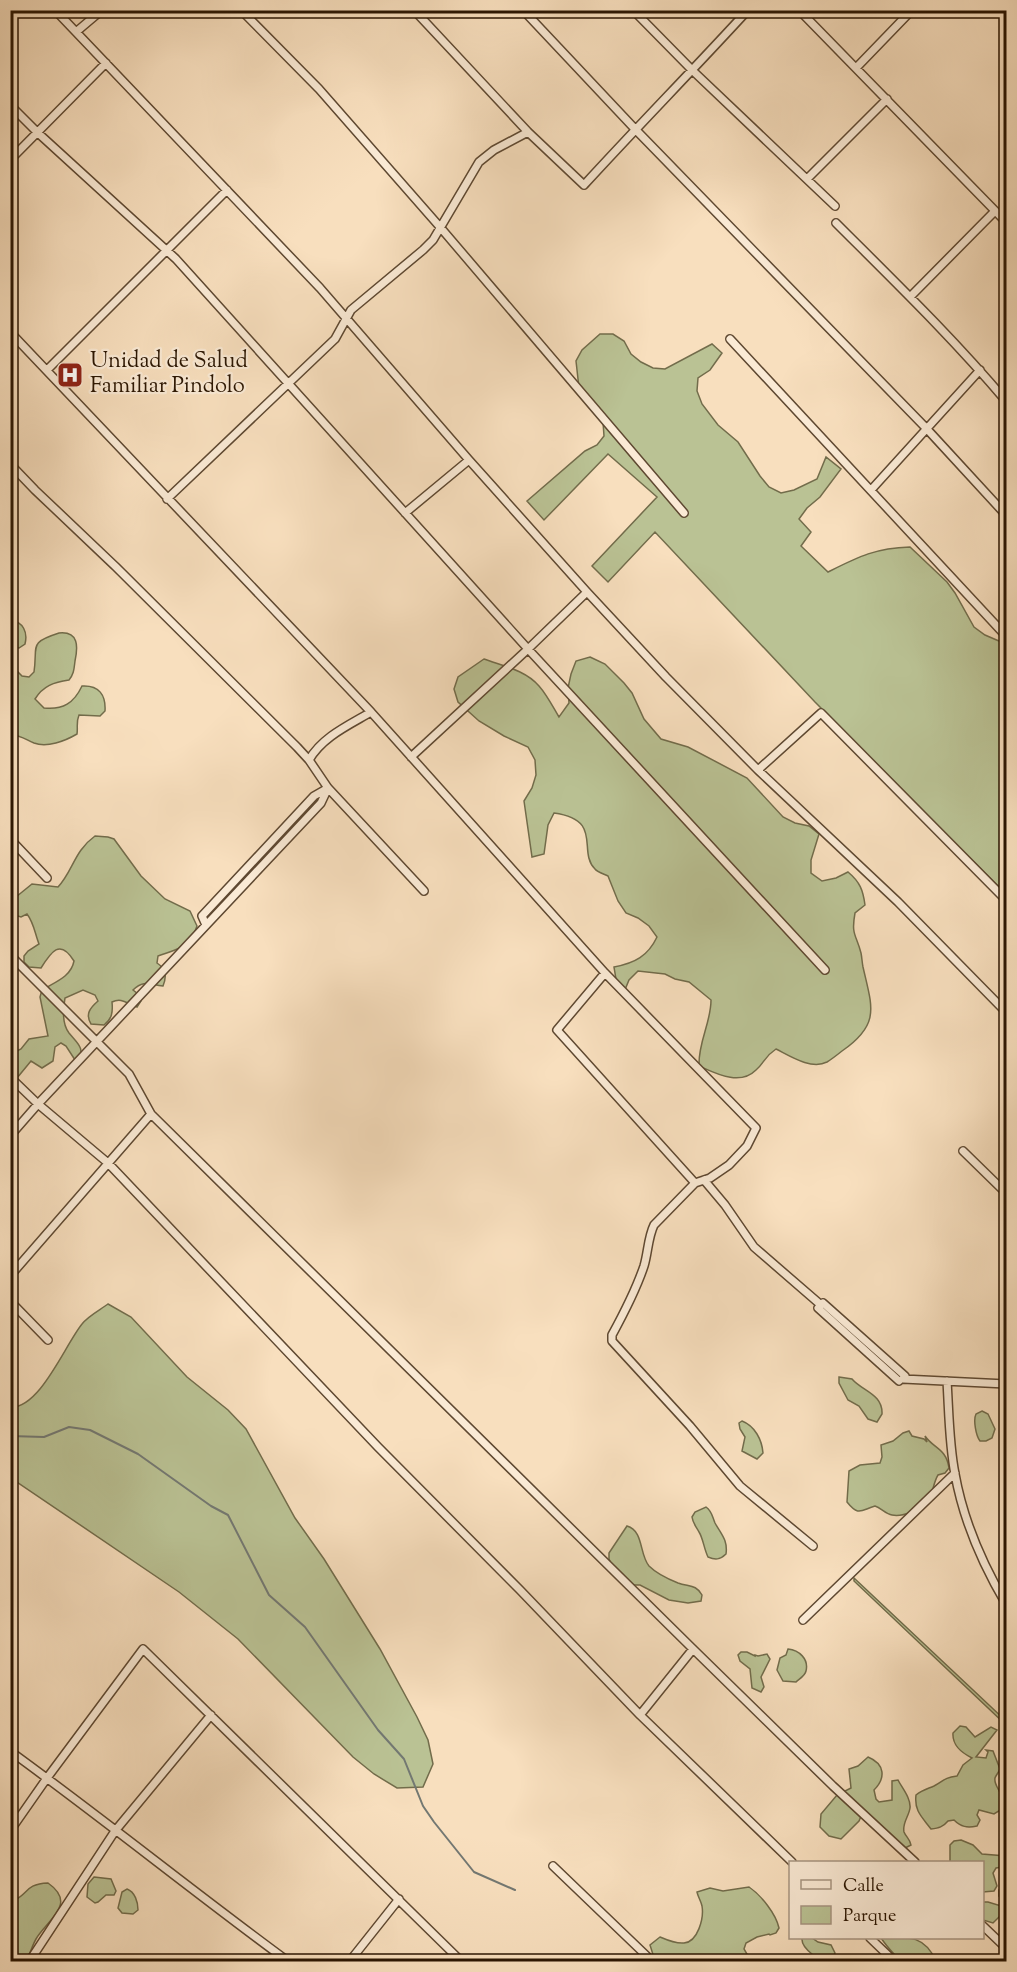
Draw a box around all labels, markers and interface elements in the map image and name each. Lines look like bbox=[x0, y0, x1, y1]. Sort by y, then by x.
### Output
place label: Unidad de Salud Familiar Pindolo bbox=[90, 346, 248, 403]
hospital icon: Unidad de Salud Familiar Pindolo bbox=[55, 360, 85, 390]
legend bbox=[789, 1861, 984, 1939]
text: Calle bbox=[843, 1874, 884, 1900]
text: Parque bbox=[843, 1904, 896, 1930]

